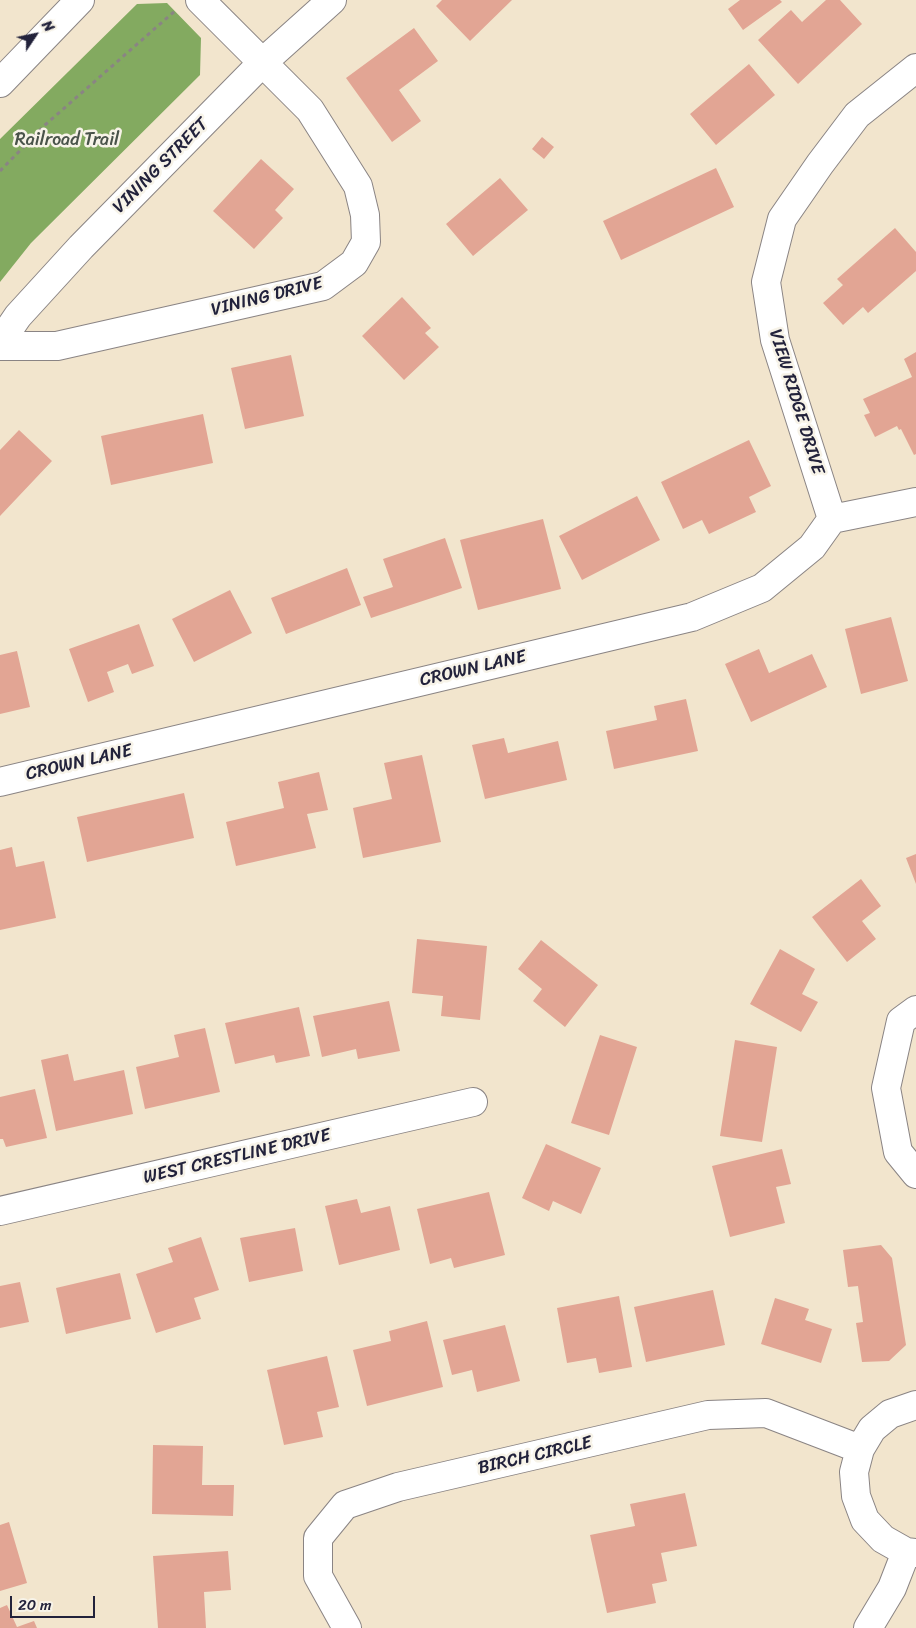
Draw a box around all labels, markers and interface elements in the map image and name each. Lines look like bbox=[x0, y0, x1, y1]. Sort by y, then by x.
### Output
north arrow bbox=[10, 10, 60, 60]
text: N bbox=[35, 15, 61, 37]
street label: VINING STREET bbox=[109, 114, 213, 218]
park label: Railroad Trail bbox=[15, 129, 119, 151]
street label: VINING DRIVE bbox=[209, 273, 325, 321]
street label: VIEW RIDGE DRIVE bbox=[764, 327, 828, 477]
street label: CROWN LANE bbox=[418, 646, 528, 692]
street label: CROWN LANE bbox=[24, 740, 134, 786]
street label: WEST CRESTLINE DRIVE bbox=[141, 1125, 333, 1189]
street label: BIRCH CIRCLE bbox=[476, 1432, 594, 1480]
scale bar bbox=[12, 1586, 98, 1618]
text: 20 m bbox=[18, 1592, 52, 1618]

